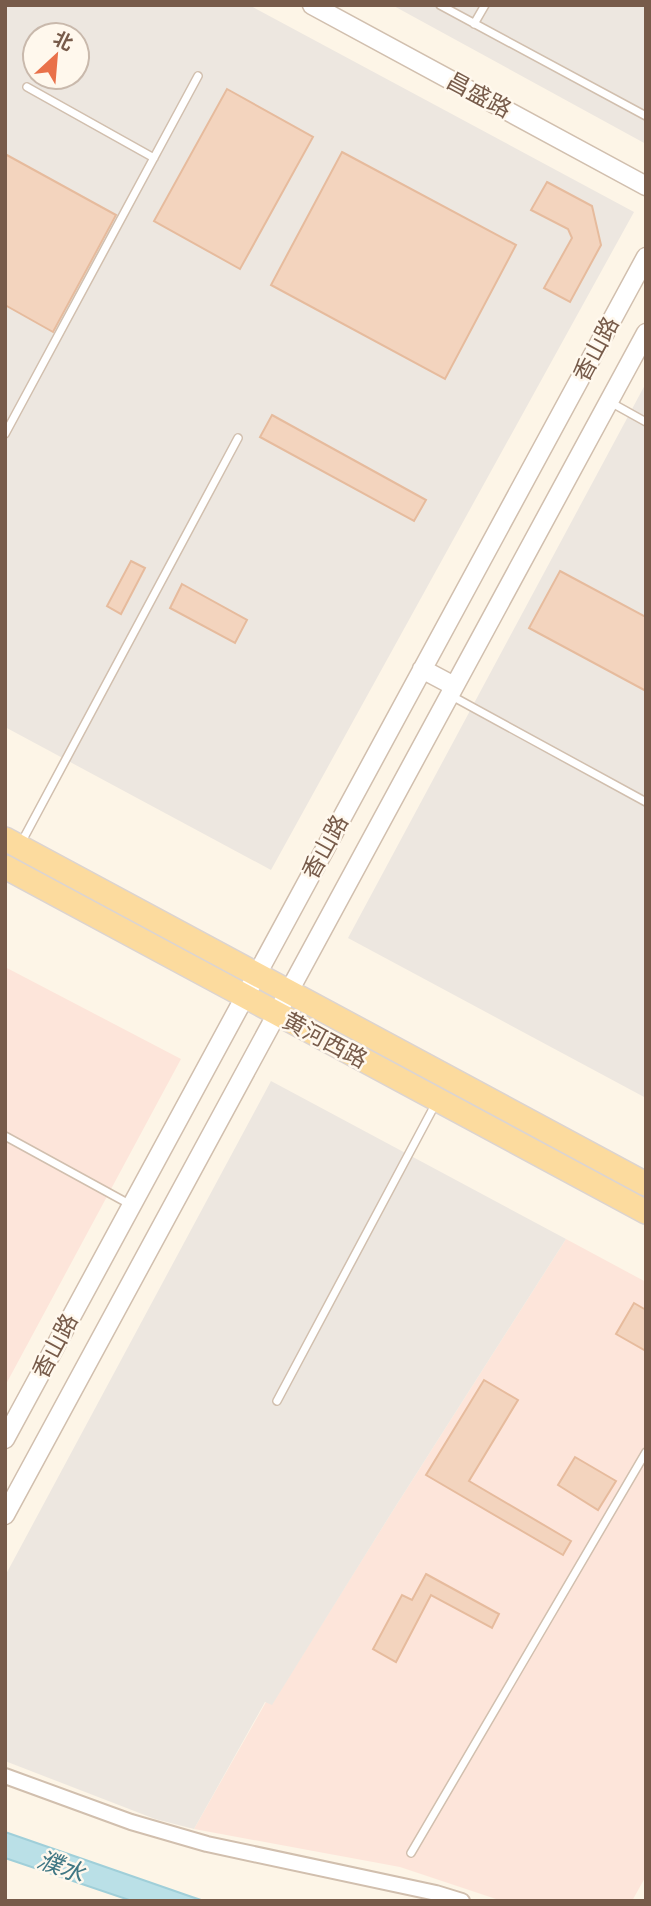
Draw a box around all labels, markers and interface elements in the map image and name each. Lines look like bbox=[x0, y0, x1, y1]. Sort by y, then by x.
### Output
north arrow bbox=[21, 21, 91, 91]
text: 北 bbox=[50, 27, 77, 55]
street label: 昌盛路 bbox=[442, 67, 516, 123]
street label: 香山路 bbox=[568, 312, 624, 386]
street label: 香山路 bbox=[297, 811, 353, 883]
street label: 黄河西路 bbox=[278, 1007, 372, 1073]
street label: 香山路 bbox=[27, 1309, 83, 1383]
water label: 濮水 bbox=[34, 1846, 89, 1889]

